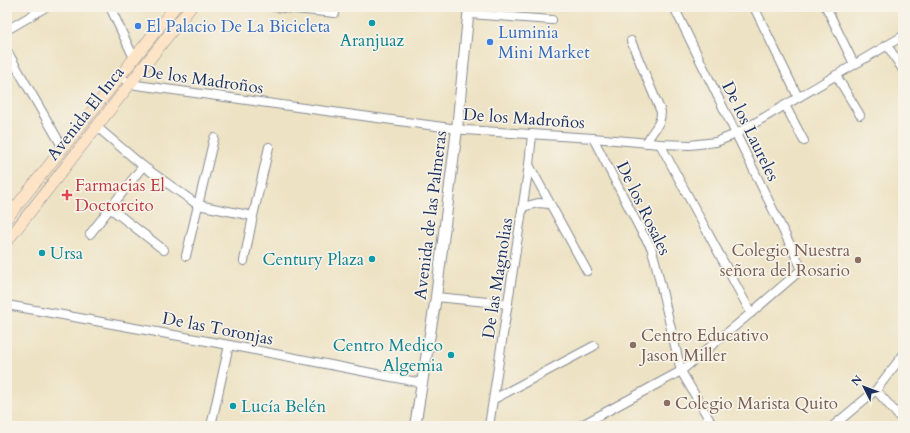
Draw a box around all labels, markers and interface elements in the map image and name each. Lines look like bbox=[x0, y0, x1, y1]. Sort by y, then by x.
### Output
place label: El Palacio De La Bicicleta bbox=[146, 15, 331, 38]
marker: Aranjuaz bbox=[367, 18, 377, 28]
marker: El Palacio De La Bicicleta bbox=[133, 21, 143, 31]
place label: Luminia Mini Market bbox=[498, 21, 590, 64]
place label: Aranjuaz bbox=[340, 29, 405, 52]
marker: Luminia Mini Market bbox=[485, 37, 495, 47]
street label: De los Madroños bbox=[141, 60, 265, 99]
street label: Avenida El Inca bbox=[41, 61, 130, 165]
street label: De los Laureles bbox=[716, 77, 785, 185]
street label: De los Madroños bbox=[462, 103, 586, 134]
street label: Avenida de las Palmeras bbox=[409, 129, 452, 301]
street label: De los Rosales bbox=[611, 158, 676, 259]
place label: Farmacias El Doctorcito bbox=[75, 174, 166, 217]
marker: Farmacias El Doctorcito bbox=[62, 190, 72, 200]
street label: De las Magnolias bbox=[477, 216, 518, 340]
place label: Colegio Nuestra señora del Rosario bbox=[720, 239, 851, 282]
place label: Ursa bbox=[50, 242, 84, 265]
marker: Ursa bbox=[37, 248, 47, 258]
place label: Century Plaza bbox=[263, 248, 365, 271]
marker: Century Plaza bbox=[367, 254, 377, 264]
marker: Colegio Nuestra señora del Rosario bbox=[853, 255, 863, 265]
street label: De las Toronjas bbox=[160, 306, 276, 351]
place label: Centro Educativo Jason Miller bbox=[638, 324, 769, 367]
place label: Centro Medico Algemia bbox=[333, 334, 444, 377]
marker: Centro Educativo Jason Miller bbox=[628, 340, 638, 350]
marker: Centro Medico Algemia bbox=[446, 350, 456, 360]
north arrow bbox=[844, 367, 884, 407]
text: N bbox=[848, 372, 866, 389]
place label: Colegio Marista Quito bbox=[675, 392, 838, 415]
place label: Lucía Belén bbox=[241, 395, 326, 418]
marker: Colegio Marista Quito bbox=[662, 398, 672, 408]
marker: Lucía Belén bbox=[228, 401, 238, 411]

